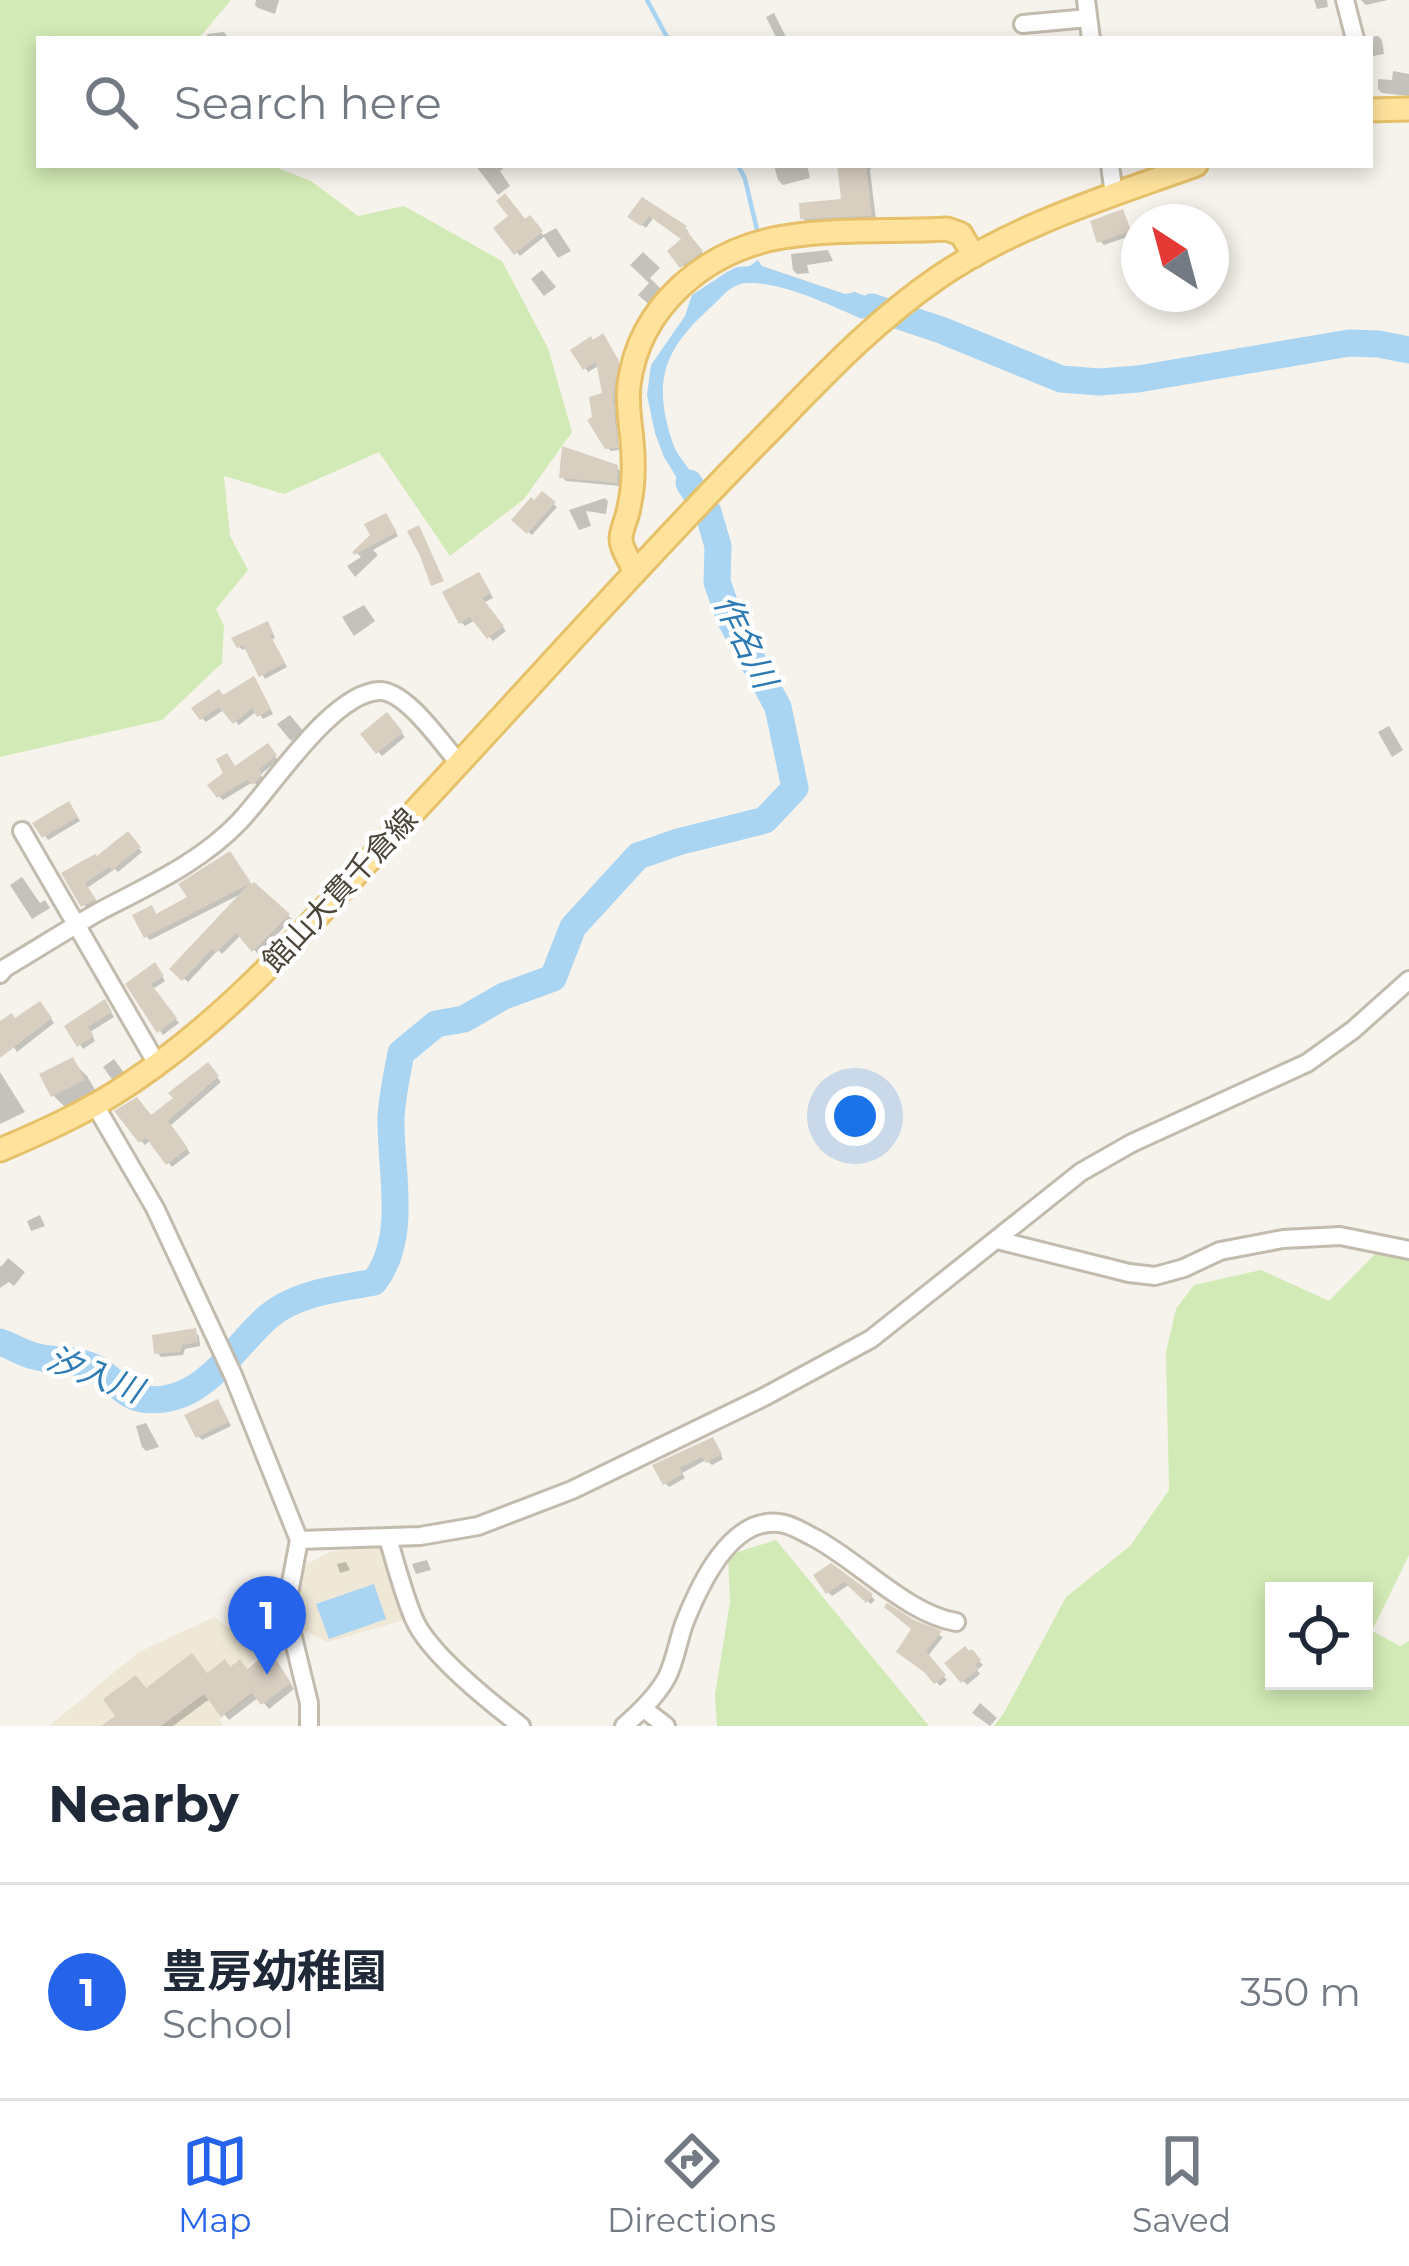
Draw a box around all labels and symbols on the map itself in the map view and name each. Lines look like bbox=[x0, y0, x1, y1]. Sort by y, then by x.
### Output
north arrow bbox=[1121, 204, 1229, 312]
water label: 作名川 bbox=[706, 588, 787, 697]
street label: 館山大貫千倉線 bbox=[255, 801, 425, 979]
your location bbox=[825, 1086, 885, 1146]
water label: 汐入川 bbox=[42, 1338, 151, 1411]
pin: 1 bbox=[228, 1576, 306, 1675]

